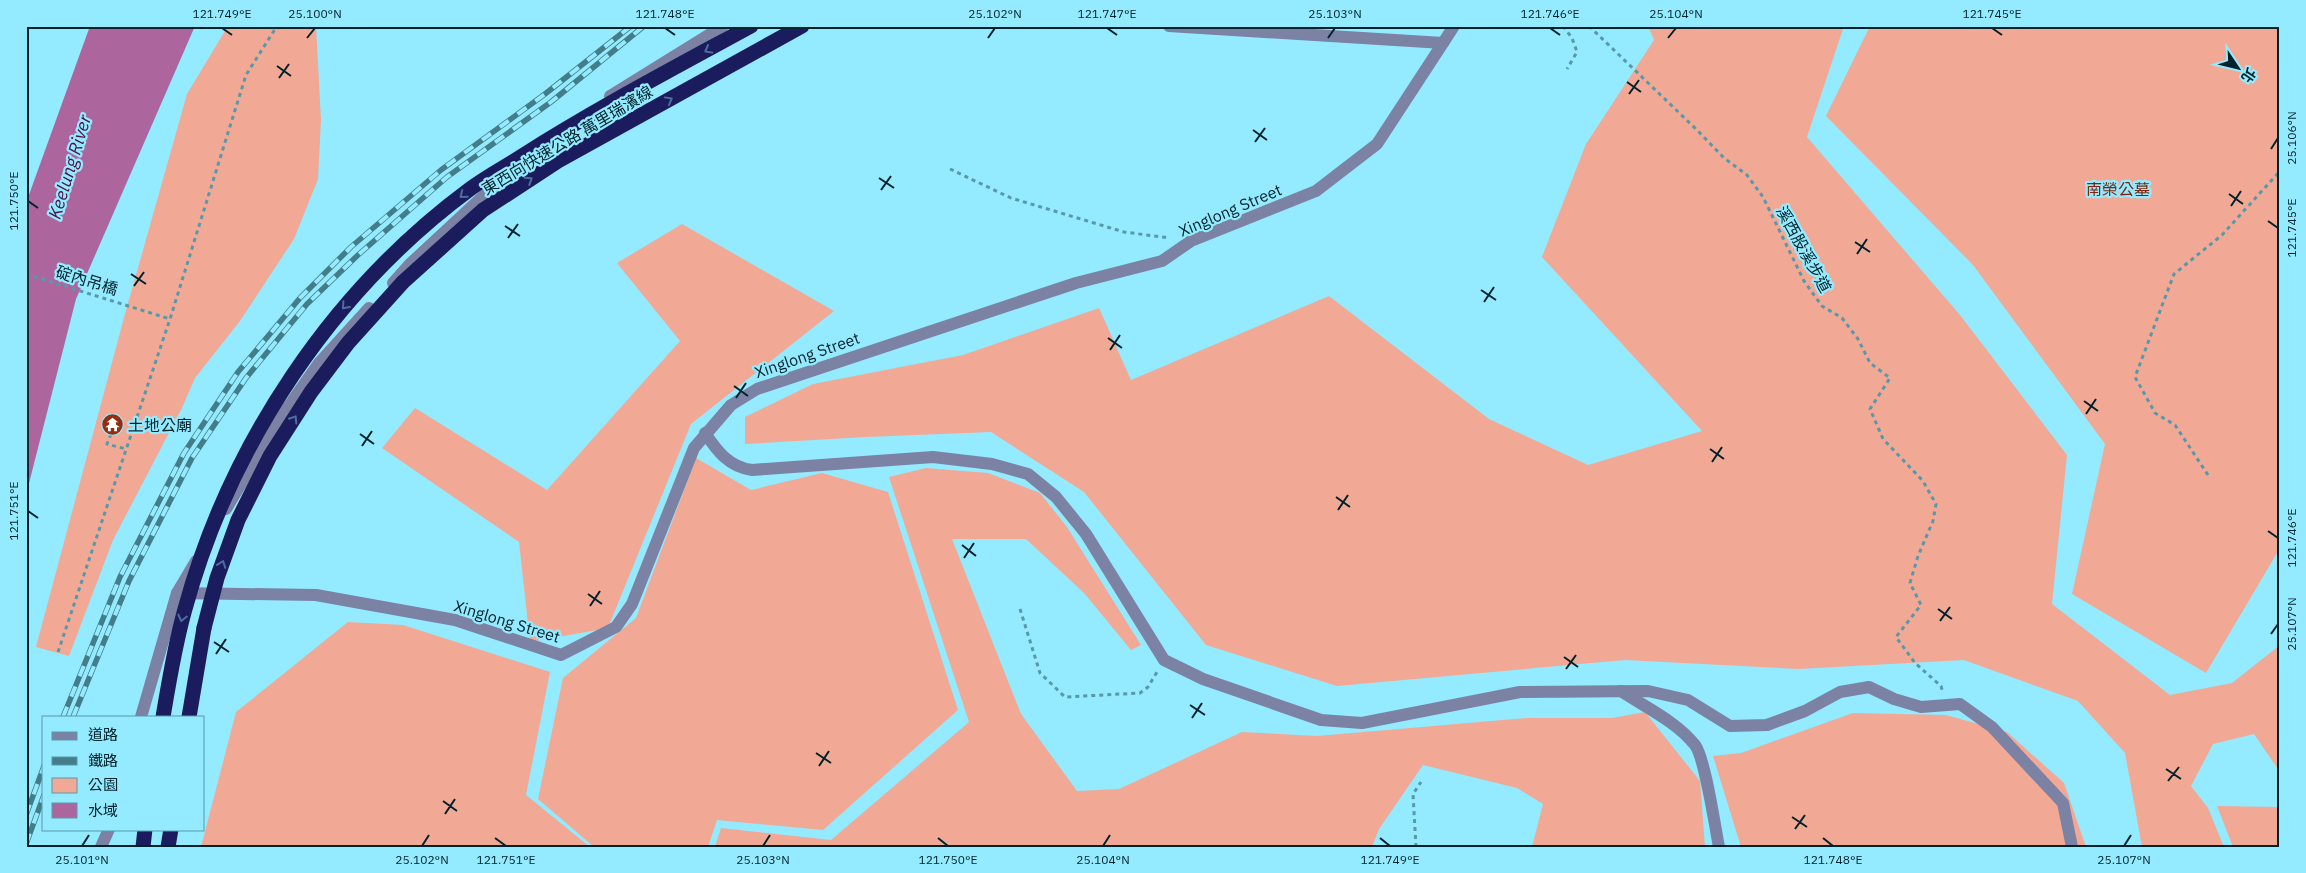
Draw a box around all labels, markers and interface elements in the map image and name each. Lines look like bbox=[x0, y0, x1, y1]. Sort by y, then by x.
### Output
text: 121.749°E bbox=[192, 6, 252, 21]
text: 25.100°N bbox=[288, 6, 342, 21]
text: 121.748°E bbox=[635, 6, 695, 21]
text: 25.102°N bbox=[968, 6, 1022, 21]
text: 121.747°E bbox=[1077, 6, 1137, 21]
text: 25.103°N bbox=[1308, 6, 1362, 21]
text: 121.746°E bbox=[1520, 6, 1580, 21]
text: 25.104°N bbox=[1649, 6, 1703, 21]
text: 121.745°E bbox=[1962, 6, 2022, 21]
north arrow bbox=[2214, 42, 2264, 92]
one-way arrow bbox=[705, 44, 714, 54]
text: 北 bbox=[2237, 65, 2260, 86]
street label: 東西向快速公路 萬里瑞濱線 bbox=[478, 81, 656, 199]
one-way arrow bbox=[664, 96, 673, 106]
text: 25.106°N bbox=[2284, 111, 2299, 165]
water label: Keelung River bbox=[43, 112, 96, 222]
text: 121.750°E bbox=[6, 171, 21, 231]
one-way arrow bbox=[523, 177, 532, 186]
street label: Xinglong Street bbox=[1176, 179, 1284, 241]
park label: 南榮公墓 bbox=[2086, 179, 2150, 199]
one-way arrow bbox=[460, 189, 469, 197]
text: 121.745°E bbox=[2284, 198, 2299, 258]
street label: 溪西股溪步道 bbox=[1772, 202, 1836, 296]
street label: 碇內吊橋 bbox=[53, 261, 121, 299]
one-way arrow bbox=[342, 301, 351, 310]
street label: Xinglong Street bbox=[752, 328, 862, 382]
temple icon: 土地公廟 bbox=[100, 413, 124, 437]
place label: 土地公廟 bbox=[128, 415, 192, 435]
one-way arrow bbox=[288, 415, 297, 425]
text: 121.751°E bbox=[6, 481, 21, 541]
text: 121.746°E bbox=[2284, 508, 2299, 568]
one-way arrow bbox=[216, 560, 226, 569]
street label: Xinglong Street bbox=[452, 595, 562, 647]
text: 25.107°N bbox=[2284, 597, 2299, 651]
one-way arrow bbox=[177, 614, 188, 623]
legend bbox=[42, 716, 205, 830]
text: 道路 bbox=[88, 725, 118, 744]
text: 鐵路 bbox=[88, 751, 118, 770]
text: 公園 bbox=[88, 775, 118, 794]
text: 水域 bbox=[88, 801, 118, 820]
text: 25.101°N bbox=[55, 852, 109, 867]
text: 25.102°N bbox=[395, 852, 449, 867]
text: 121.751°E bbox=[476, 852, 536, 867]
text: 25.103°N bbox=[736, 852, 790, 867]
text: 121.750°E bbox=[918, 852, 978, 867]
text: 25.104°N bbox=[1076, 852, 1130, 867]
text: 121.749°E bbox=[1360, 852, 1420, 867]
text: 121.748°E bbox=[1803, 852, 1863, 867]
text: 25.107°N bbox=[2097, 852, 2151, 867]

